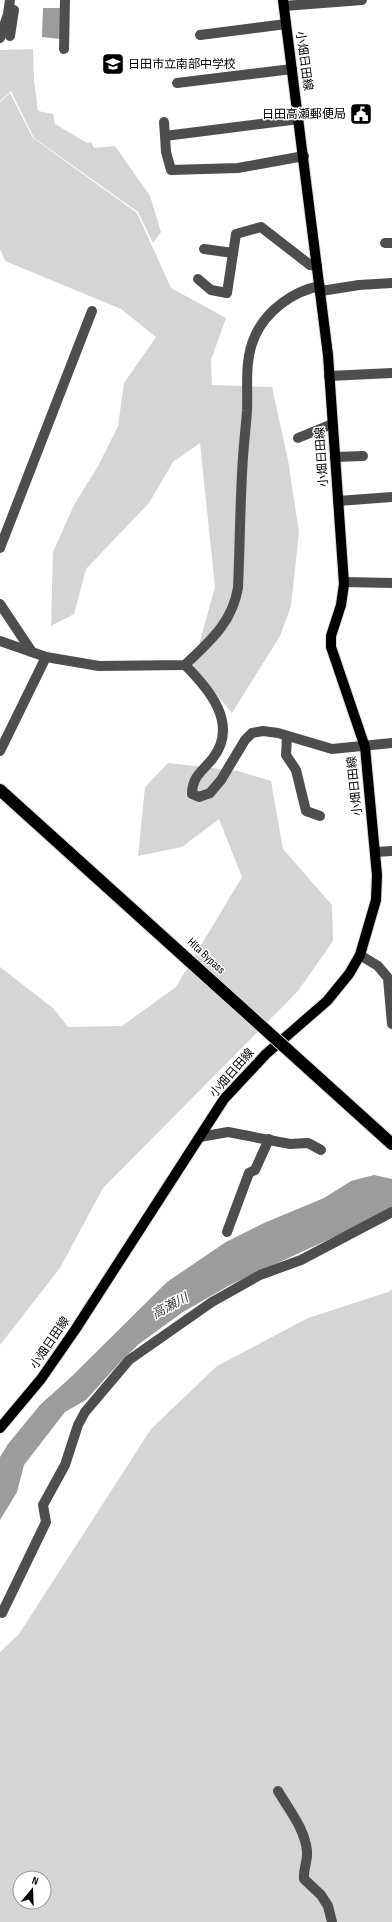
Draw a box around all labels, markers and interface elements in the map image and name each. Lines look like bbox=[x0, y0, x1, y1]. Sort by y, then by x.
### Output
street label: 小畑日田線 bbox=[292, 30, 316, 92]
school or university icon: 日田市立南部中学校 bbox=[100, 51, 126, 77]
place label: 日田市立南部中学校 bbox=[128, 57, 236, 72]
public building icon: 日田高瀬郵便局 bbox=[348, 101, 374, 127]
place label: 日田高瀬郵便局 bbox=[262, 107, 346, 122]
street label: 小畑日田線 bbox=[312, 427, 332, 487]
street label: 小畑日田線 bbox=[344, 755, 366, 817]
street label: Hita Bypass bbox=[184, 935, 228, 977]
street label: 小畑日田線 bbox=[207, 1045, 257, 1101]
water label: 高瀬川 bbox=[149, 1289, 193, 1322]
street label: 小畑日田線 bbox=[27, 1314, 73, 1372]
north arrow bbox=[12, 1870, 52, 1910]
text: N bbox=[30, 1874, 40, 1888]

